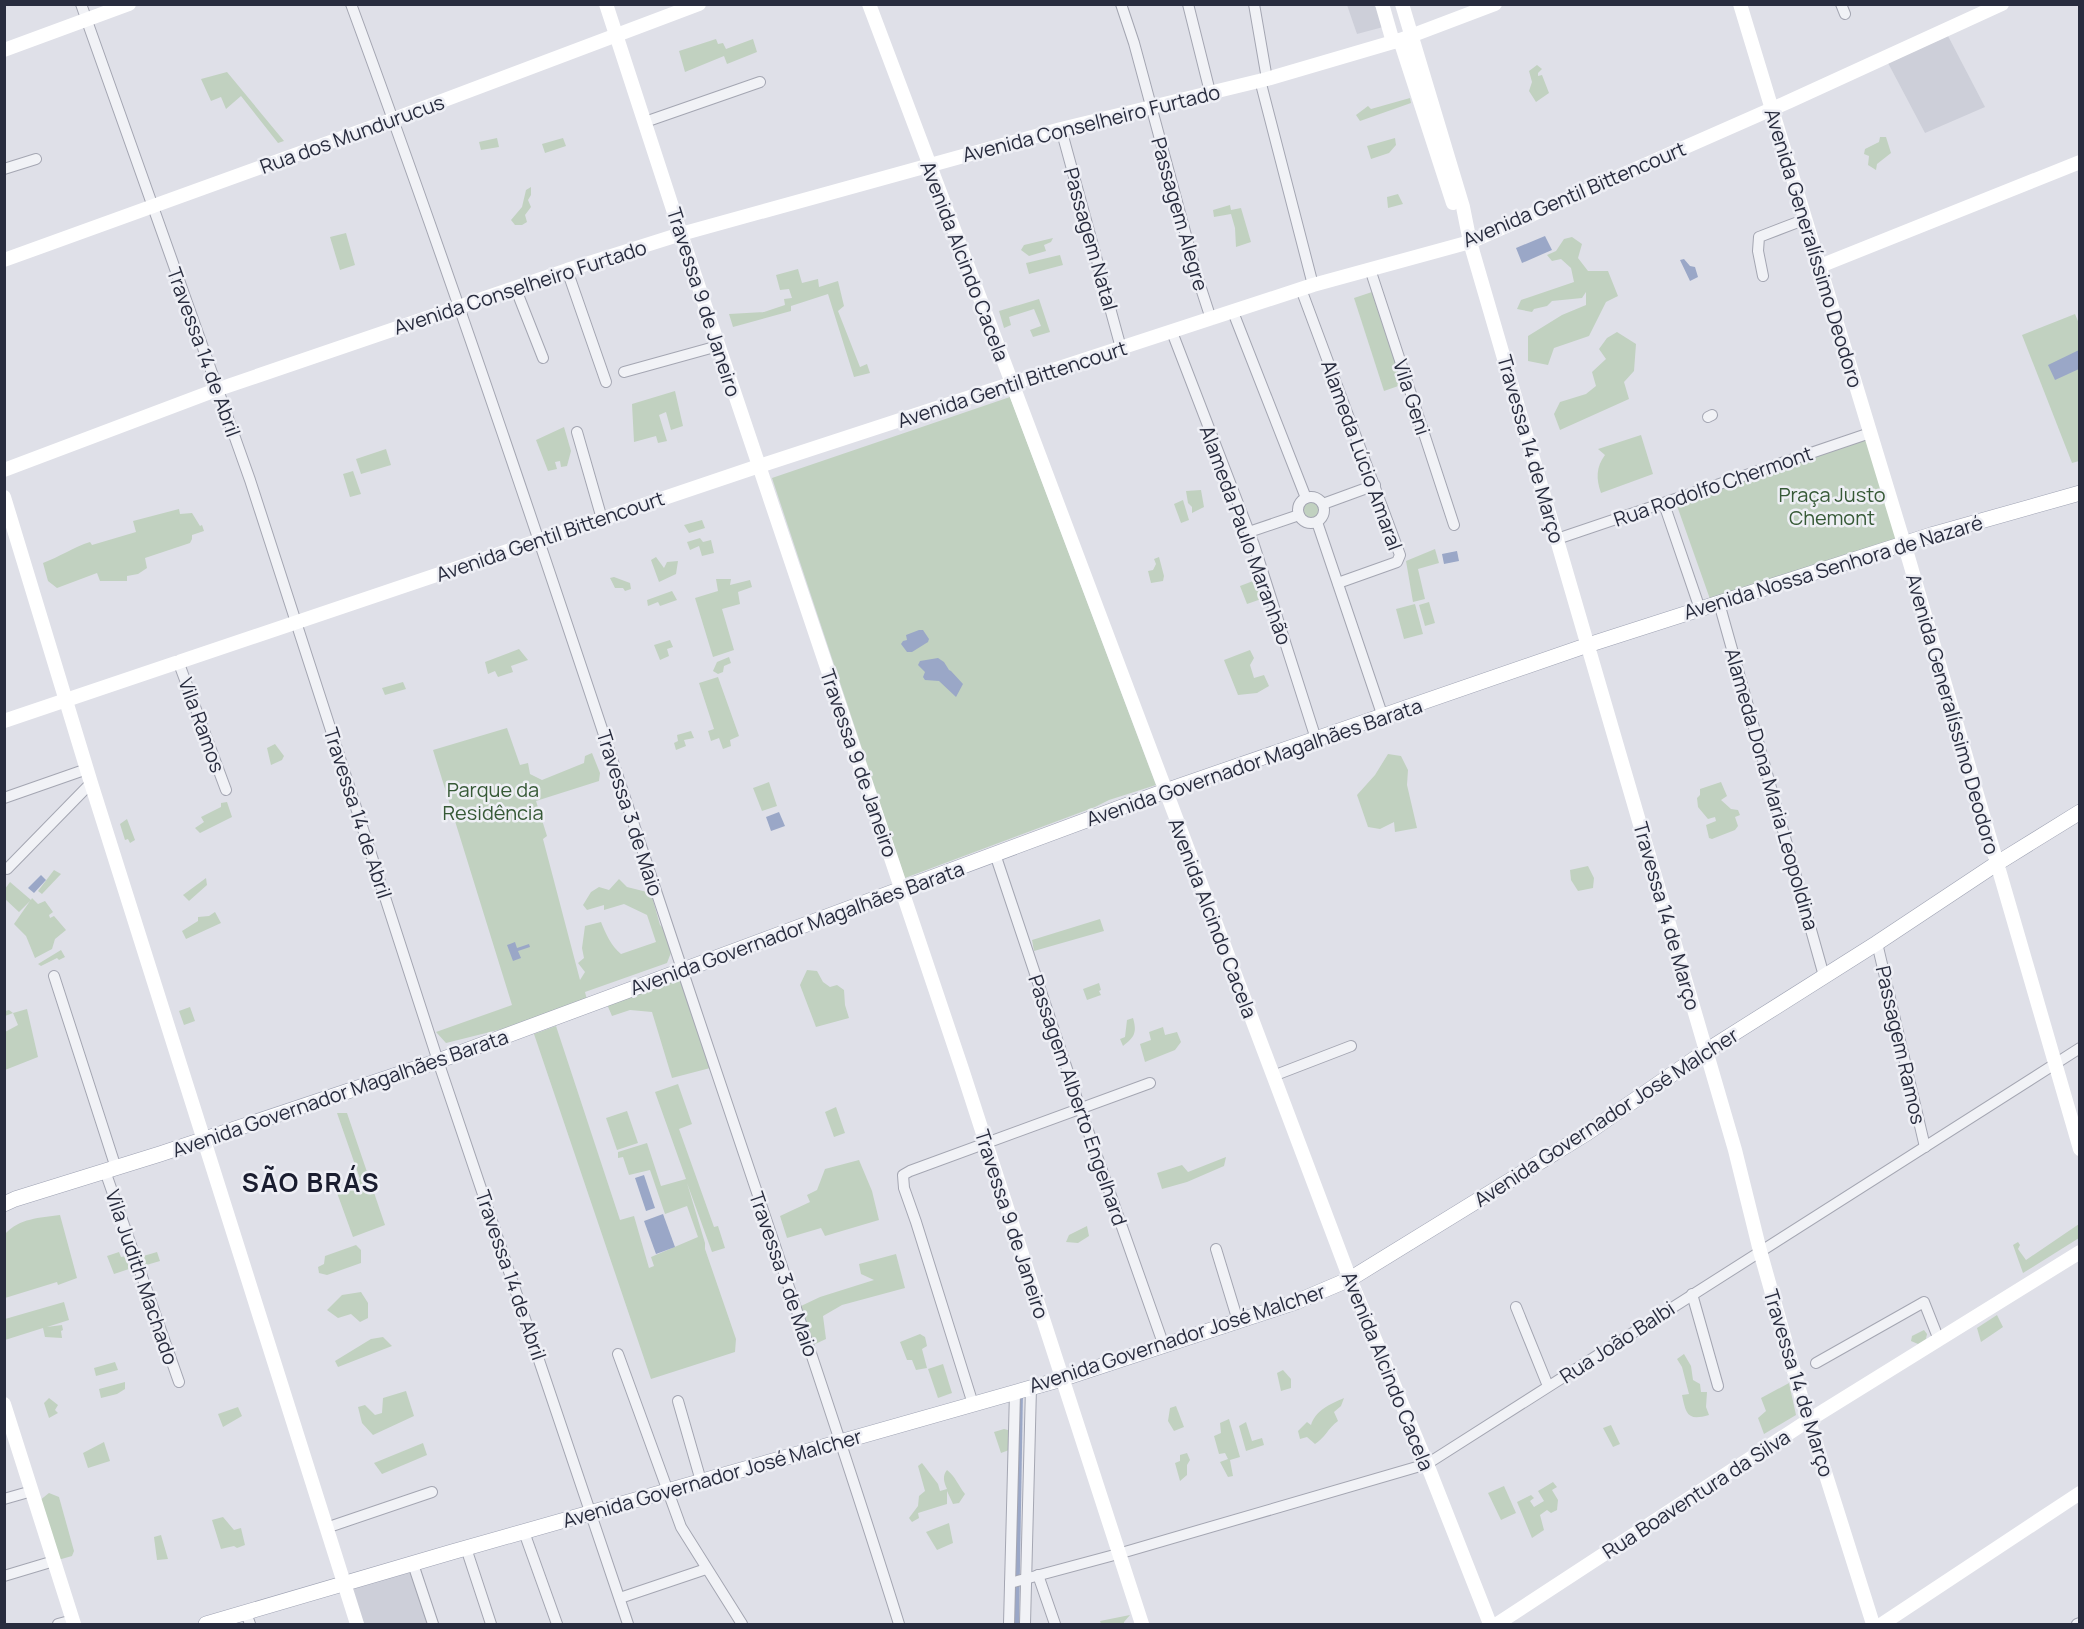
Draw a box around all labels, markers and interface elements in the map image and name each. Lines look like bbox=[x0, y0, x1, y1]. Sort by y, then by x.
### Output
street label: Avenida Conselheiro Furtado bbox=[959, 78, 1223, 168]
street label: Rua dos Mundurucus bbox=[256, 88, 448, 180]
street label: Avenida Generalíssimo Deodoro bbox=[1759, 105, 1869, 391]
street label: Passagem Alegre bbox=[1145, 134, 1215, 294]
street label: Avenida Gentil Bittencourt bbox=[1458, 135, 1690, 253]
street label: Avenida Alcindo Cacela bbox=[914, 157, 1016, 365]
street label: Passagem Natal bbox=[1058, 164, 1124, 314]
street label: Travessa 9 de Janeiro bbox=[661, 204, 747, 400]
street label: Avenida Conselheiro Furtado bbox=[390, 233, 650, 341]
street label: Travessa 14 de Abril bbox=[161, 264, 247, 440]
street label: Avenida Gentil Bittencourt bbox=[894, 334, 1130, 434]
street label: Travessa 14 de Março bbox=[1491, 352, 1571, 546]
street label: Alameda Lúcio Amaral bbox=[1315, 356, 1409, 554]
street label: Vila Geni bbox=[1387, 356, 1437, 438]
street label: Alameda Paulo Maranhão bbox=[1194, 422, 1298, 649]
street label: Rua Rodolfo Chermont bbox=[1610, 439, 1816, 533]
park label: Praça Justo Chemont bbox=[1778, 481, 1886, 531]
street label: Avenida Gentil Bittencourt bbox=[432, 484, 668, 588]
street label: Avenida Nossa Senhora de Nazaré bbox=[1680, 509, 1986, 625]
street label: Avenida Generalíssimo Deodoro bbox=[1900, 571, 2006, 858]
street label: Alameda Dona Maria Leopoldina bbox=[1719, 645, 1825, 933]
street label: Travessa 9 de Janeiro bbox=[814, 665, 904, 861]
street label: Vila Ramos bbox=[172, 674, 232, 776]
street label: Avenida Governador Magalhães Barata bbox=[1082, 692, 1426, 832]
street label: Travessa 14 de Abril bbox=[318, 724, 398, 902]
street label: Travessa 3 de Maio bbox=[590, 727, 670, 900]
park label: Parque da Residência bbox=[442, 776, 544, 826]
street label: Avenida Alcindo Cacela bbox=[1162, 814, 1264, 1022]
street label: Travessa 14 de Março bbox=[1627, 819, 1707, 1013]
street label: Avenida Governador Magalhães Barata bbox=[626, 855, 968, 1001]
street label: Passagem Ramos bbox=[1870, 963, 1932, 1127]
street label: Passagem Alberto Engelhard bbox=[1022, 971, 1134, 1229]
street label: Avenida Governador José Malcher bbox=[1469, 1021, 1743, 1213]
street label: Avenida Governador Magalhães Barata bbox=[168, 1023, 512, 1163]
street label: Travessa 9 de Janeiro bbox=[969, 1126, 1055, 1322]
district label: SÃO BRÁS bbox=[242, 1164, 380, 1200]
street label: Vila Judith Machado bbox=[99, 1186, 185, 1368]
street label: Travessa 14 de Abril bbox=[469, 1186, 553, 1364]
street label: Travessa 3 de Maio bbox=[743, 1188, 825, 1360]
street label: Avenida Alcindo Cacela bbox=[1336, 1267, 1440, 1475]
street label: Avenida Governador José Malcher bbox=[1025, 1277, 1329, 1399]
street label: Travessa 14 de Março bbox=[1758, 1286, 1840, 1480]
street label: Rua João Balbi bbox=[1554, 1295, 1680, 1389]
street label: Avenida Governador José Malcher bbox=[559, 1422, 865, 1534]
street label: Rua Boaventura da Silva bbox=[1597, 1423, 1795, 1565]

